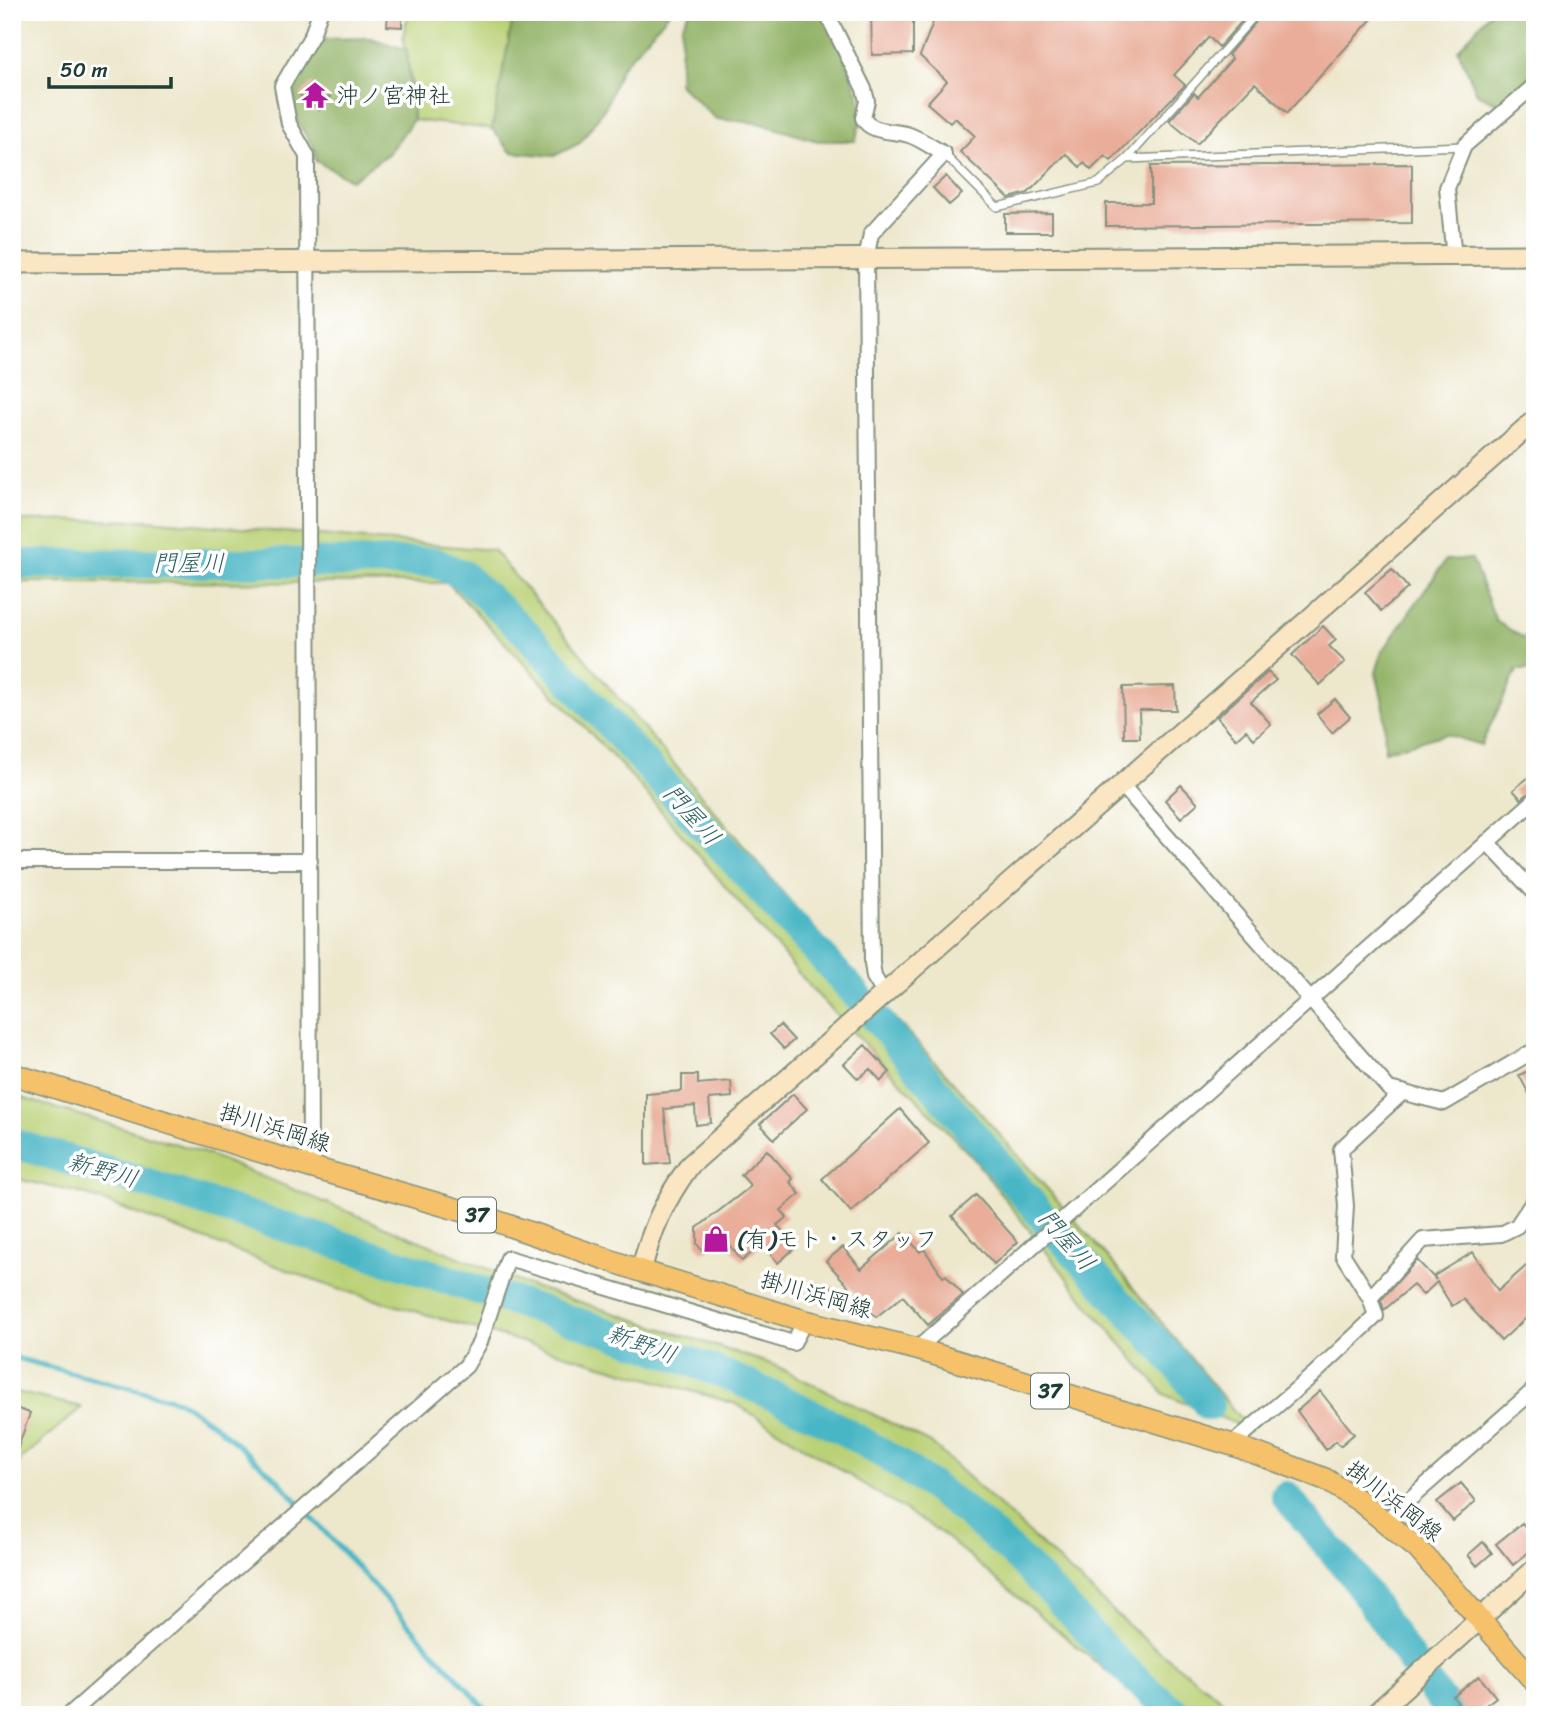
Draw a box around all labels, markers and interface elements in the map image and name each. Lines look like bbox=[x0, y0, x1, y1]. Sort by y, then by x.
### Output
scale bar bbox=[49, 46, 172, 90]
text: 50 m bbox=[60, 51, 108, 89]
place label: 沖ノ宮神社 bbox=[336, 75, 451, 116]
temple icon: 沖ノ宮神社 bbox=[300, 80, 330, 110]
water label: 門屋川 bbox=[153, 542, 225, 584]
water label: 門屋川 bbox=[652, 774, 732, 856]
street label: 掛川浜岡線 bbox=[214, 1092, 336, 1164]
water label: 新野川 bbox=[63, 1140, 143, 1200]
road number: 37 bbox=[458, 1198, 496, 1232]
water label: 門屋川 bbox=[1028, 1199, 1106, 1281]
place label: (有)モト・スタッフ bbox=[737, 1219, 938, 1260]
shop icon: (有)モト・スタッフ bbox=[701, 1224, 731, 1254]
street label: 掛川浜岡線 bbox=[755, 1259, 877, 1331]
water label: 新野川 bbox=[601, 1312, 683, 1376]
road number: 37 bbox=[1031, 1374, 1069, 1408]
street label: 掛川浜岡線 bbox=[1336, 1449, 1452, 1553]

